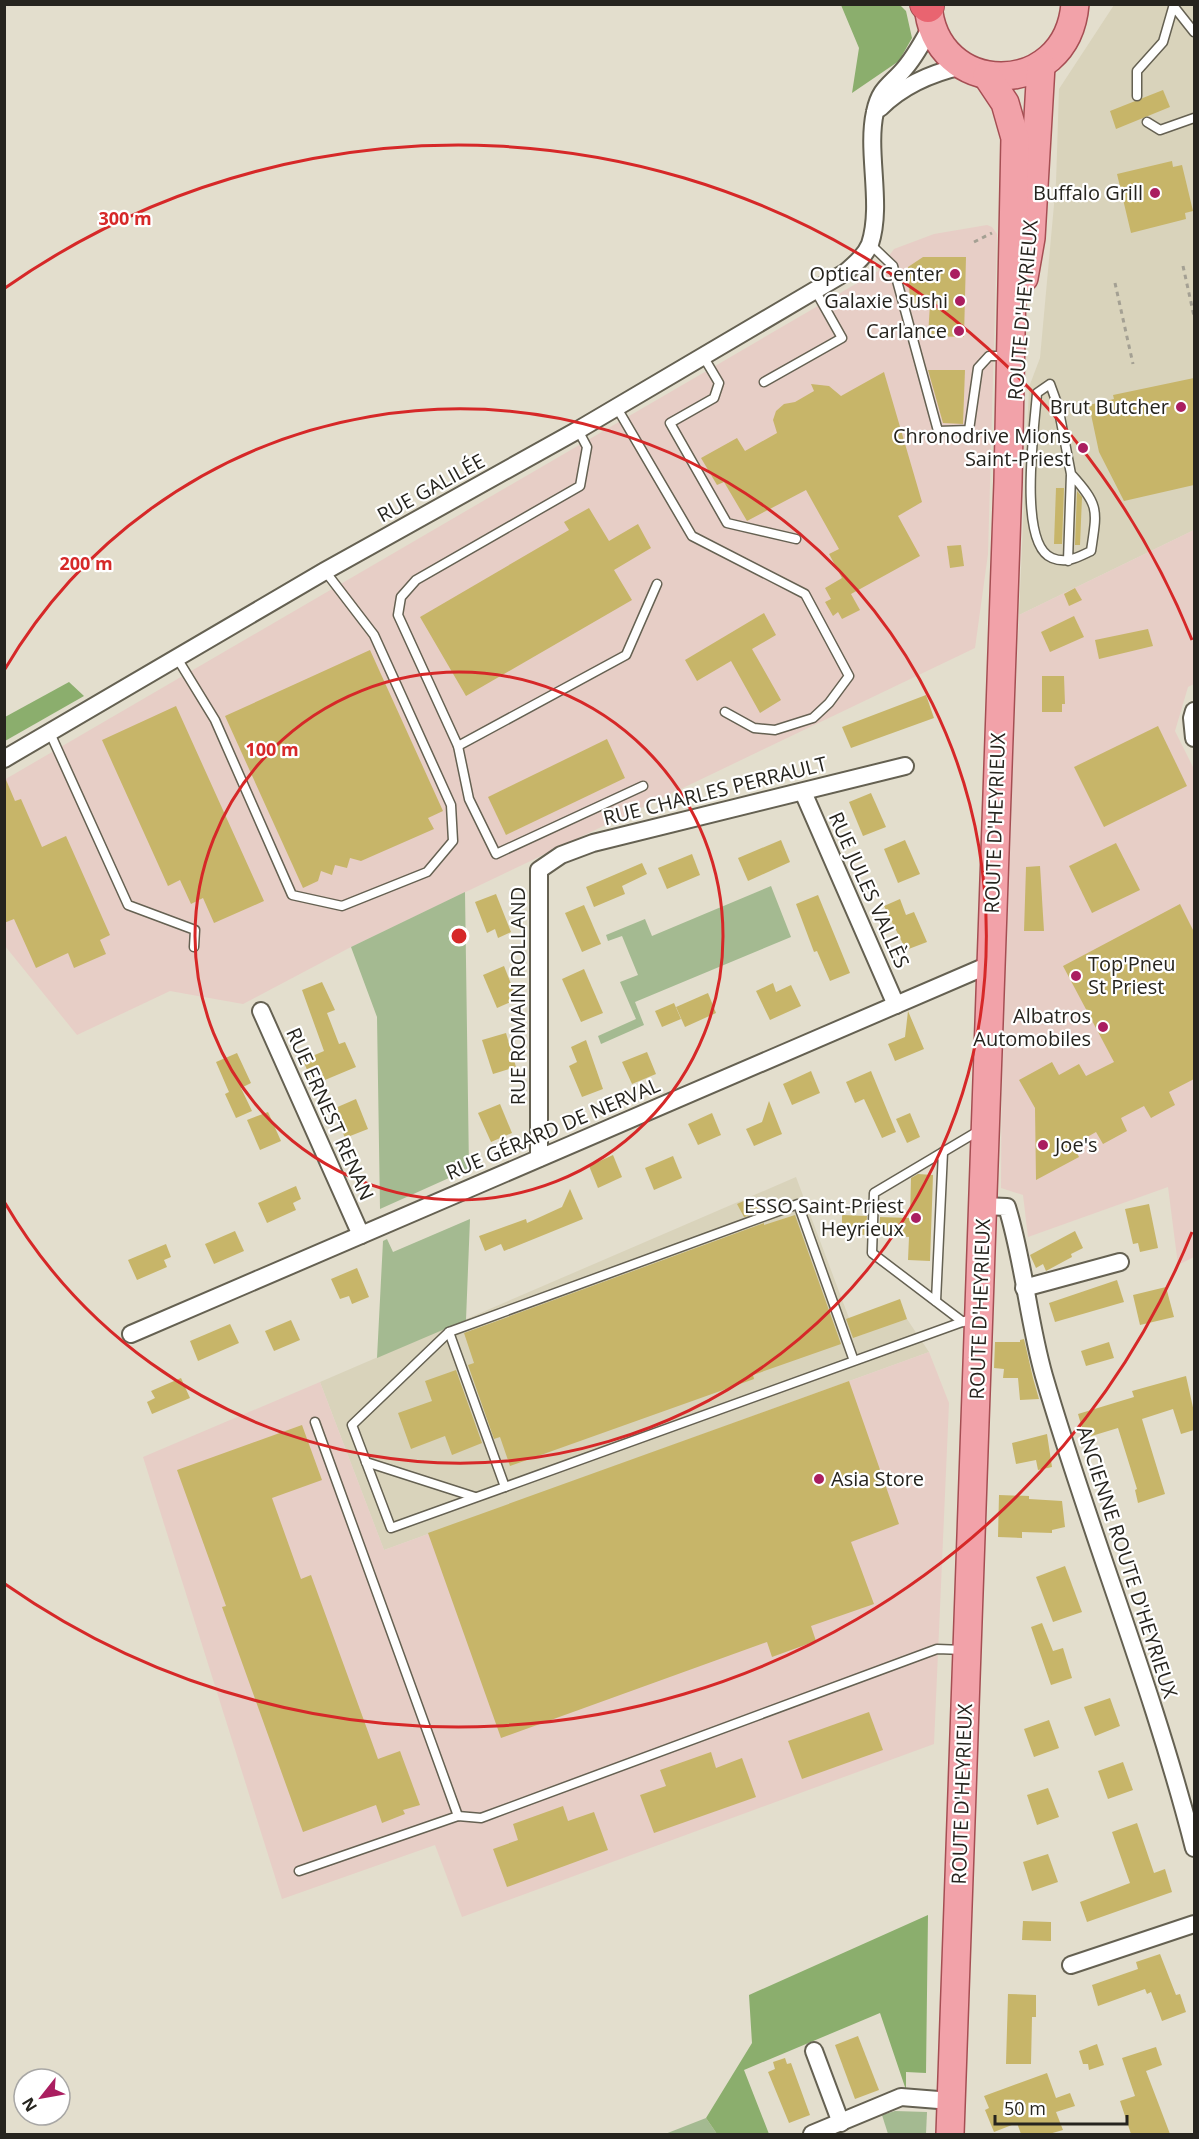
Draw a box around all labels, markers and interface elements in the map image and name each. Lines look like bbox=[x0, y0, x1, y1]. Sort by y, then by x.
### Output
place label: Buffalo Grill bbox=[1033, 179, 1143, 206]
marker: Buffalo Grill bbox=[1148, 186, 1162, 200]
text: 300 m bbox=[98, 206, 152, 230]
street label: ROUTE D'HEYRIEUX bbox=[1001, 218, 1044, 401]
place label: Optical Center bbox=[809, 260, 943, 287]
marker: Optical Center bbox=[948, 267, 962, 281]
place label: Galaxie Sushi bbox=[824, 287, 948, 314]
marker: Galaxie Sushi bbox=[953, 294, 967, 308]
place label: Carlance bbox=[866, 317, 947, 344]
marker: Carlance bbox=[952, 324, 966, 338]
place label: Brut Butcher bbox=[1050, 393, 1169, 420]
marker: Brut Butcher bbox=[1174, 400, 1188, 414]
place label: Chronodrive Mions Saint-Priest bbox=[893, 422, 1071, 472]
marker: Chronodrive Mions Saint-Priest bbox=[1076, 441, 1090, 455]
street label: RUE GALILÉE bbox=[372, 447, 489, 528]
text: 200 m bbox=[59, 551, 113, 575]
street label: ROUTE D'HEYRIEUX bbox=[978, 732, 1011, 914]
text: 100 m bbox=[245, 737, 299, 761]
street label: RUE CHARLES PERRAULT bbox=[600, 750, 830, 831]
street label: RUE JULES VALLÈS bbox=[823, 807, 916, 972]
street label: RUE ROMAIN ROLLAND bbox=[504, 887, 531, 1105]
centre of rings bbox=[449, 926, 469, 946]
place label: Top'Pneu St Priest bbox=[1088, 950, 1175, 1000]
marker: Top'Pneu St Priest bbox=[1069, 969, 1083, 983]
place label: Albatros Automobiles bbox=[973, 1002, 1091, 1052]
marker: Albatros Automobiles bbox=[1096, 1020, 1110, 1034]
street label: RUE ERNEST RENAN bbox=[280, 1023, 381, 1204]
street label: RUE GÉRARD DE NERVAL bbox=[442, 1071, 664, 1186]
place label: Joe's bbox=[1053, 1131, 1098, 1158]
marker: Joe's bbox=[1036, 1138, 1050, 1152]
place label: ESSO Saint-Priest Heyrieux bbox=[744, 1192, 905, 1242]
marker: ESSO Saint-Priest Heyrieux bbox=[909, 1211, 923, 1225]
street label: ROUTE D'HEYRIEUX bbox=[963, 1218, 996, 1400]
street label: ANCIENNE ROUTE D'HEYRIEUX bbox=[1071, 1422, 1184, 1702]
place label: Asia Store bbox=[831, 1465, 924, 1492]
marker: Asia Store bbox=[812, 1472, 826, 1486]
street label: ROUTE D'HEYRIEUX bbox=[945, 1703, 978, 1885]
north arrow bbox=[12, 2067, 72, 2127]
scale bar bbox=[995, 2088, 1127, 2126]
text: N bbox=[16, 2093, 42, 2116]
text: 50 m bbox=[1004, 2096, 1046, 2120]

